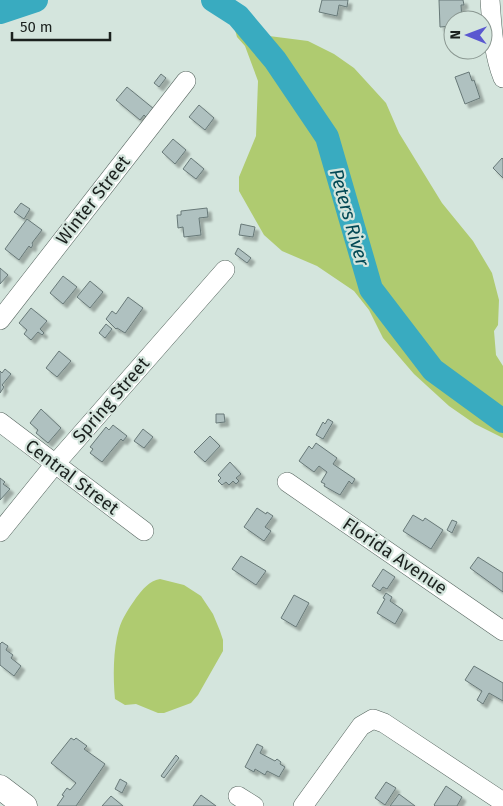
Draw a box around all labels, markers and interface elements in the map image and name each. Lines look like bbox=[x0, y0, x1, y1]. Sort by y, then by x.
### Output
scale bar bbox=[12, 10, 110, 42]
north arrow bbox=[443, 10, 493, 60]
text: 50 m bbox=[20, 18, 53, 36]
text: N bbox=[447, 30, 464, 40]
street label: Winter Street bbox=[51, 151, 135, 249]
water label: Peters River bbox=[325, 166, 375, 269]
street label: Spring Street bbox=[68, 352, 154, 447]
street label: Central Street bbox=[21, 435, 123, 520]
street label: Florida Avenue bbox=[339, 513, 451, 599]

